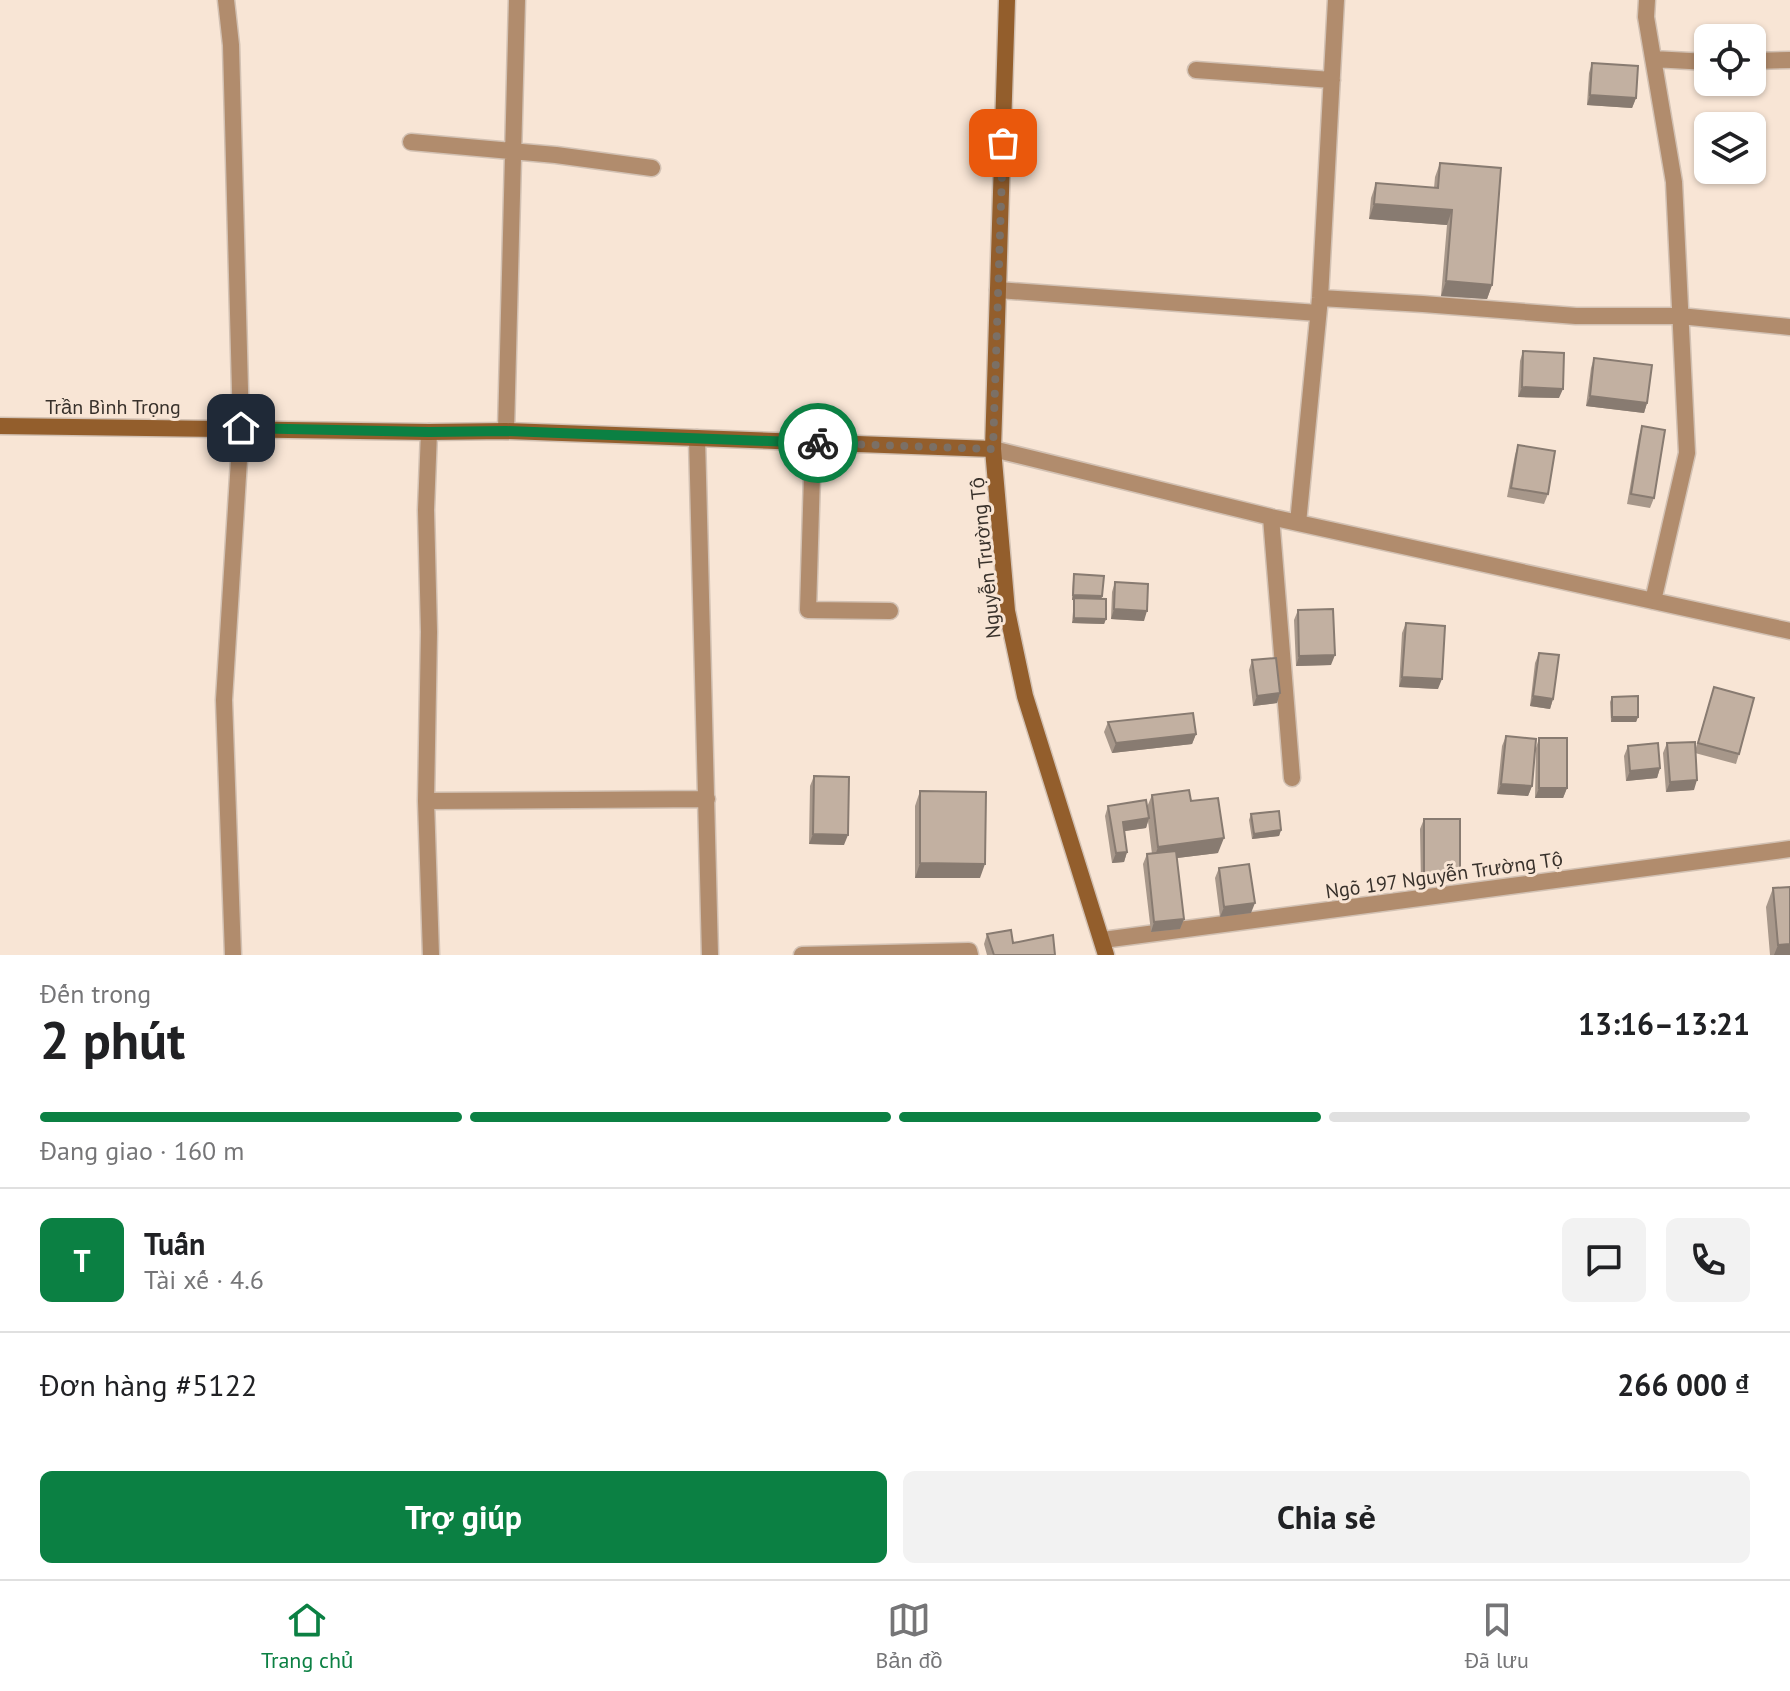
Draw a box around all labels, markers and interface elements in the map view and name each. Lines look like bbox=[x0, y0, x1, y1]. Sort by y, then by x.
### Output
map controls bbox=[1694, 24, 1766, 184]
button: locate bbox=[1694, 24, 1766, 96]
pin bbox=[969, 109, 1037, 177]
button: layers bbox=[1694, 112, 1766, 184]
icon: bag bbox=[981, 121, 1025, 165]
street label: Trần Bình Trọng bbox=[45, 394, 181, 420]
pin bbox=[207, 394, 275, 462]
courier bbox=[778, 403, 858, 483]
icon: home bbox=[219, 406, 263, 450]
icon: bike bbox=[796, 421, 840, 465]
street label: Nguyễn Trường Tộ bbox=[964, 476, 1006, 640]
street label: Ngõ 197 Nguyễn Trường Tộ bbox=[1324, 845, 1564, 905]
text: Đến trong bbox=[40, 977, 151, 1010]
text: 13:16–13:21 bbox=[1578, 1004, 1750, 1043]
text: 2 phút bbox=[40, 1006, 185, 1073]
text: Đang giao · 160 m bbox=[40, 1134, 244, 1167]
button: chat bbox=[1562, 1218, 1646, 1302]
button: phone bbox=[1666, 1218, 1750, 1302]
text: Tuấn bbox=[144, 1224, 205, 1263]
text: T bbox=[73, 1241, 91, 1280]
text: Tài xế · 4.6 bbox=[144, 1263, 264, 1296]
text: Đơn hàng #5122 bbox=[40, 1365, 257, 1404]
text: 266 000 ₫ bbox=[1617, 1365, 1750, 1404]
button: Trợ giúp bbox=[40, 1471, 887, 1563]
button: Chia sẻ bbox=[903, 1471, 1750, 1563]
tab: Trang chủ bbox=[261, 1598, 353, 1674]
tab: Bản đồ bbox=[875, 1598, 943, 1674]
tab: Đã lưu bbox=[1465, 1598, 1529, 1674]

